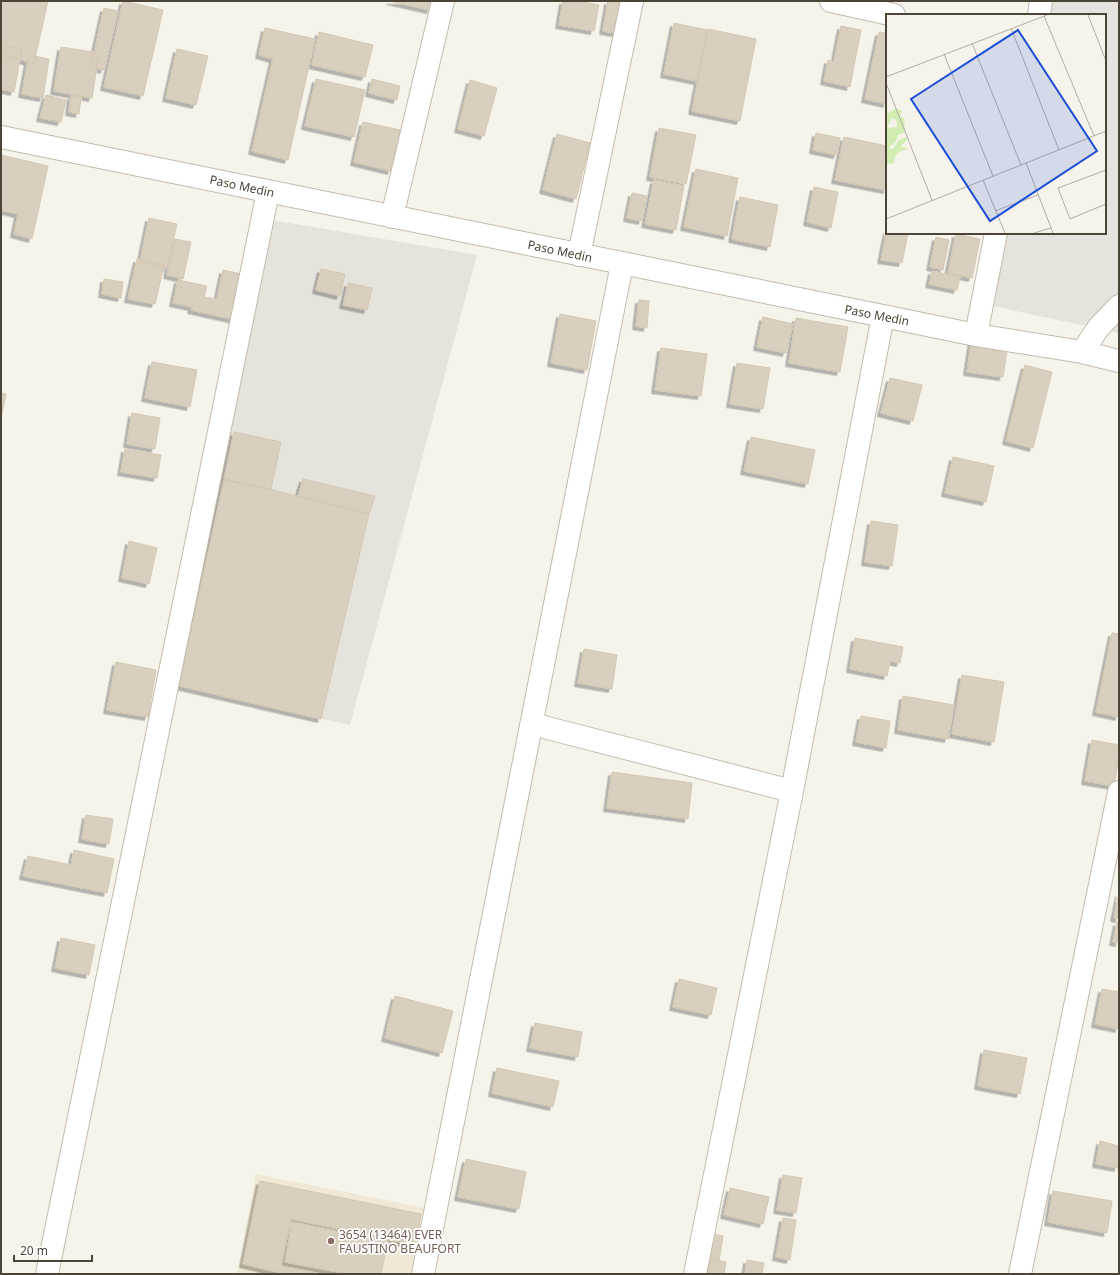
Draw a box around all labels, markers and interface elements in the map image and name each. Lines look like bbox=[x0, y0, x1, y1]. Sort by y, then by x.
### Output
inset map bbox=[886, 14, 1106, 234]
street label: Paso Medin bbox=[208, 171, 276, 201]
street label: Paso Medin bbox=[526, 236, 594, 266]
street label: Paso Medin bbox=[843, 300, 911, 330]
place label: 3654 (13464) EVER FAUSTINO BEAUFORT bbox=[339, 1226, 461, 1257]
marker: 3654 (13464) EVER FAUSTINO BEAUFORT bbox=[326, 1236, 336, 1246]
scale bar bbox=[14, 1237, 92, 1263]
text: 20 m bbox=[20, 1242, 48, 1259]

